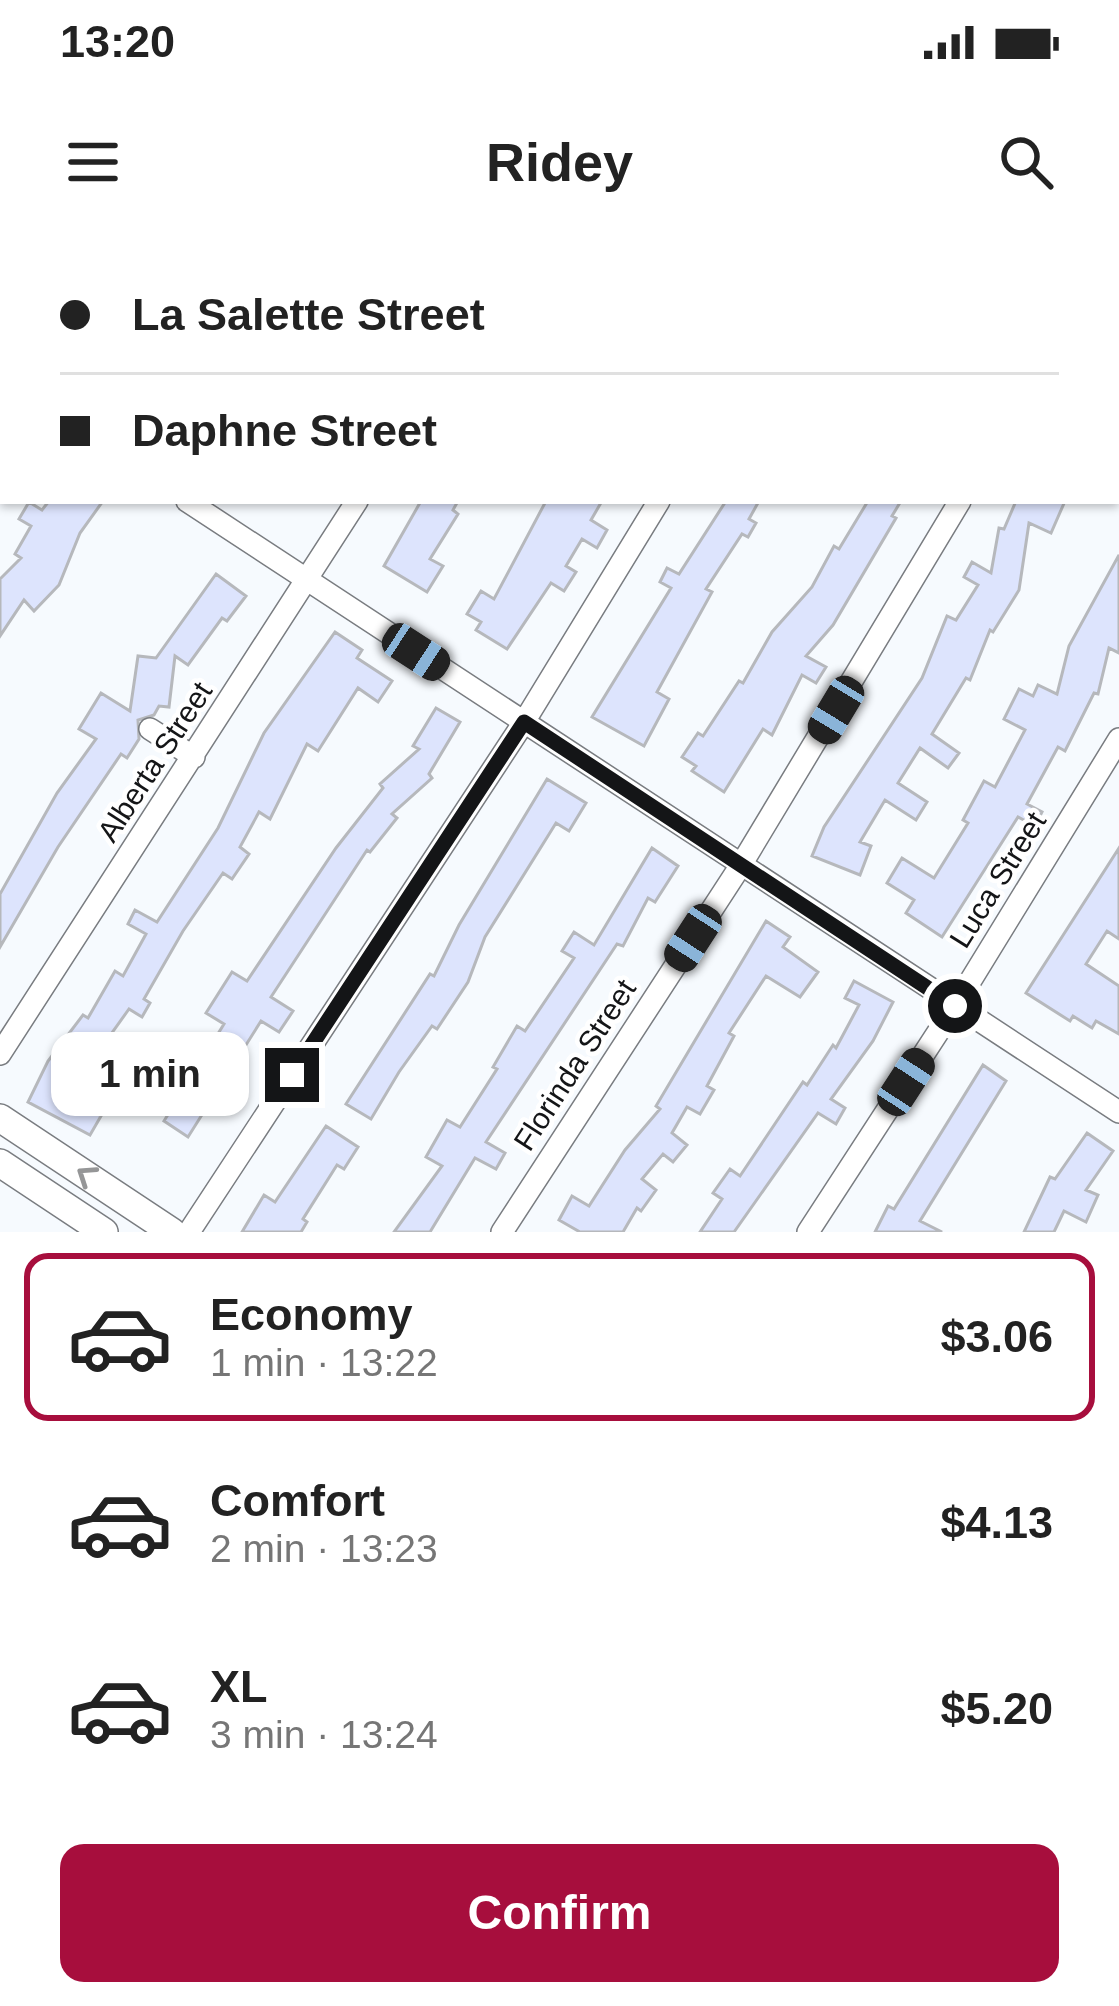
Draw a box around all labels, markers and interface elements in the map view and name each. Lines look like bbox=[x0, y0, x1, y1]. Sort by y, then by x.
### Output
text: 13:20 bbox=[60, 16, 175, 67]
icon: menu bbox=[60, 129, 126, 195]
icon: search bbox=[993, 129, 1059, 195]
text: Ridey bbox=[486, 132, 633, 192]
text: La Salette Street bbox=[132, 289, 485, 340]
text: Daphne Street bbox=[132, 405, 437, 456]
car bbox=[376, 617, 456, 687]
car bbox=[802, 670, 870, 750]
street label: Alberta Street bbox=[91, 675, 219, 848]
street label: Luca Street bbox=[943, 805, 1053, 954]
car bbox=[658, 898, 728, 978]
street label: Florinda Street bbox=[507, 973, 642, 1156]
route start bbox=[928, 979, 982, 1033]
callout: 1 min bbox=[52, 1033, 250, 1117]
car bbox=[871, 1042, 941, 1122]
route end bbox=[265, 1048, 319, 1102]
text: 1 min bbox=[99, 1052, 201, 1095]
one-way arrow bbox=[77, 1167, 99, 1189]
icon: car bbox=[66, 1283, 174, 1391]
text: Economy bbox=[210, 1289, 413, 1340]
text: $3.06 bbox=[940, 1311, 1053, 1362]
text: 1 min · 13:22 bbox=[210, 1341, 438, 1384]
icon: car bbox=[66, 1469, 174, 1577]
text: Comfort bbox=[210, 1475, 385, 1526]
text: $4.13 bbox=[940, 1497, 1053, 1548]
text: 2 min · 13:23 bbox=[210, 1527, 438, 1570]
icon: car bbox=[66, 1655, 174, 1763]
text: XL bbox=[210, 1661, 268, 1712]
text: $5.20 bbox=[940, 1683, 1053, 1734]
text: 3 min · 13:24 bbox=[210, 1713, 438, 1756]
button: Confirm bbox=[60, 1844, 1059, 1982]

